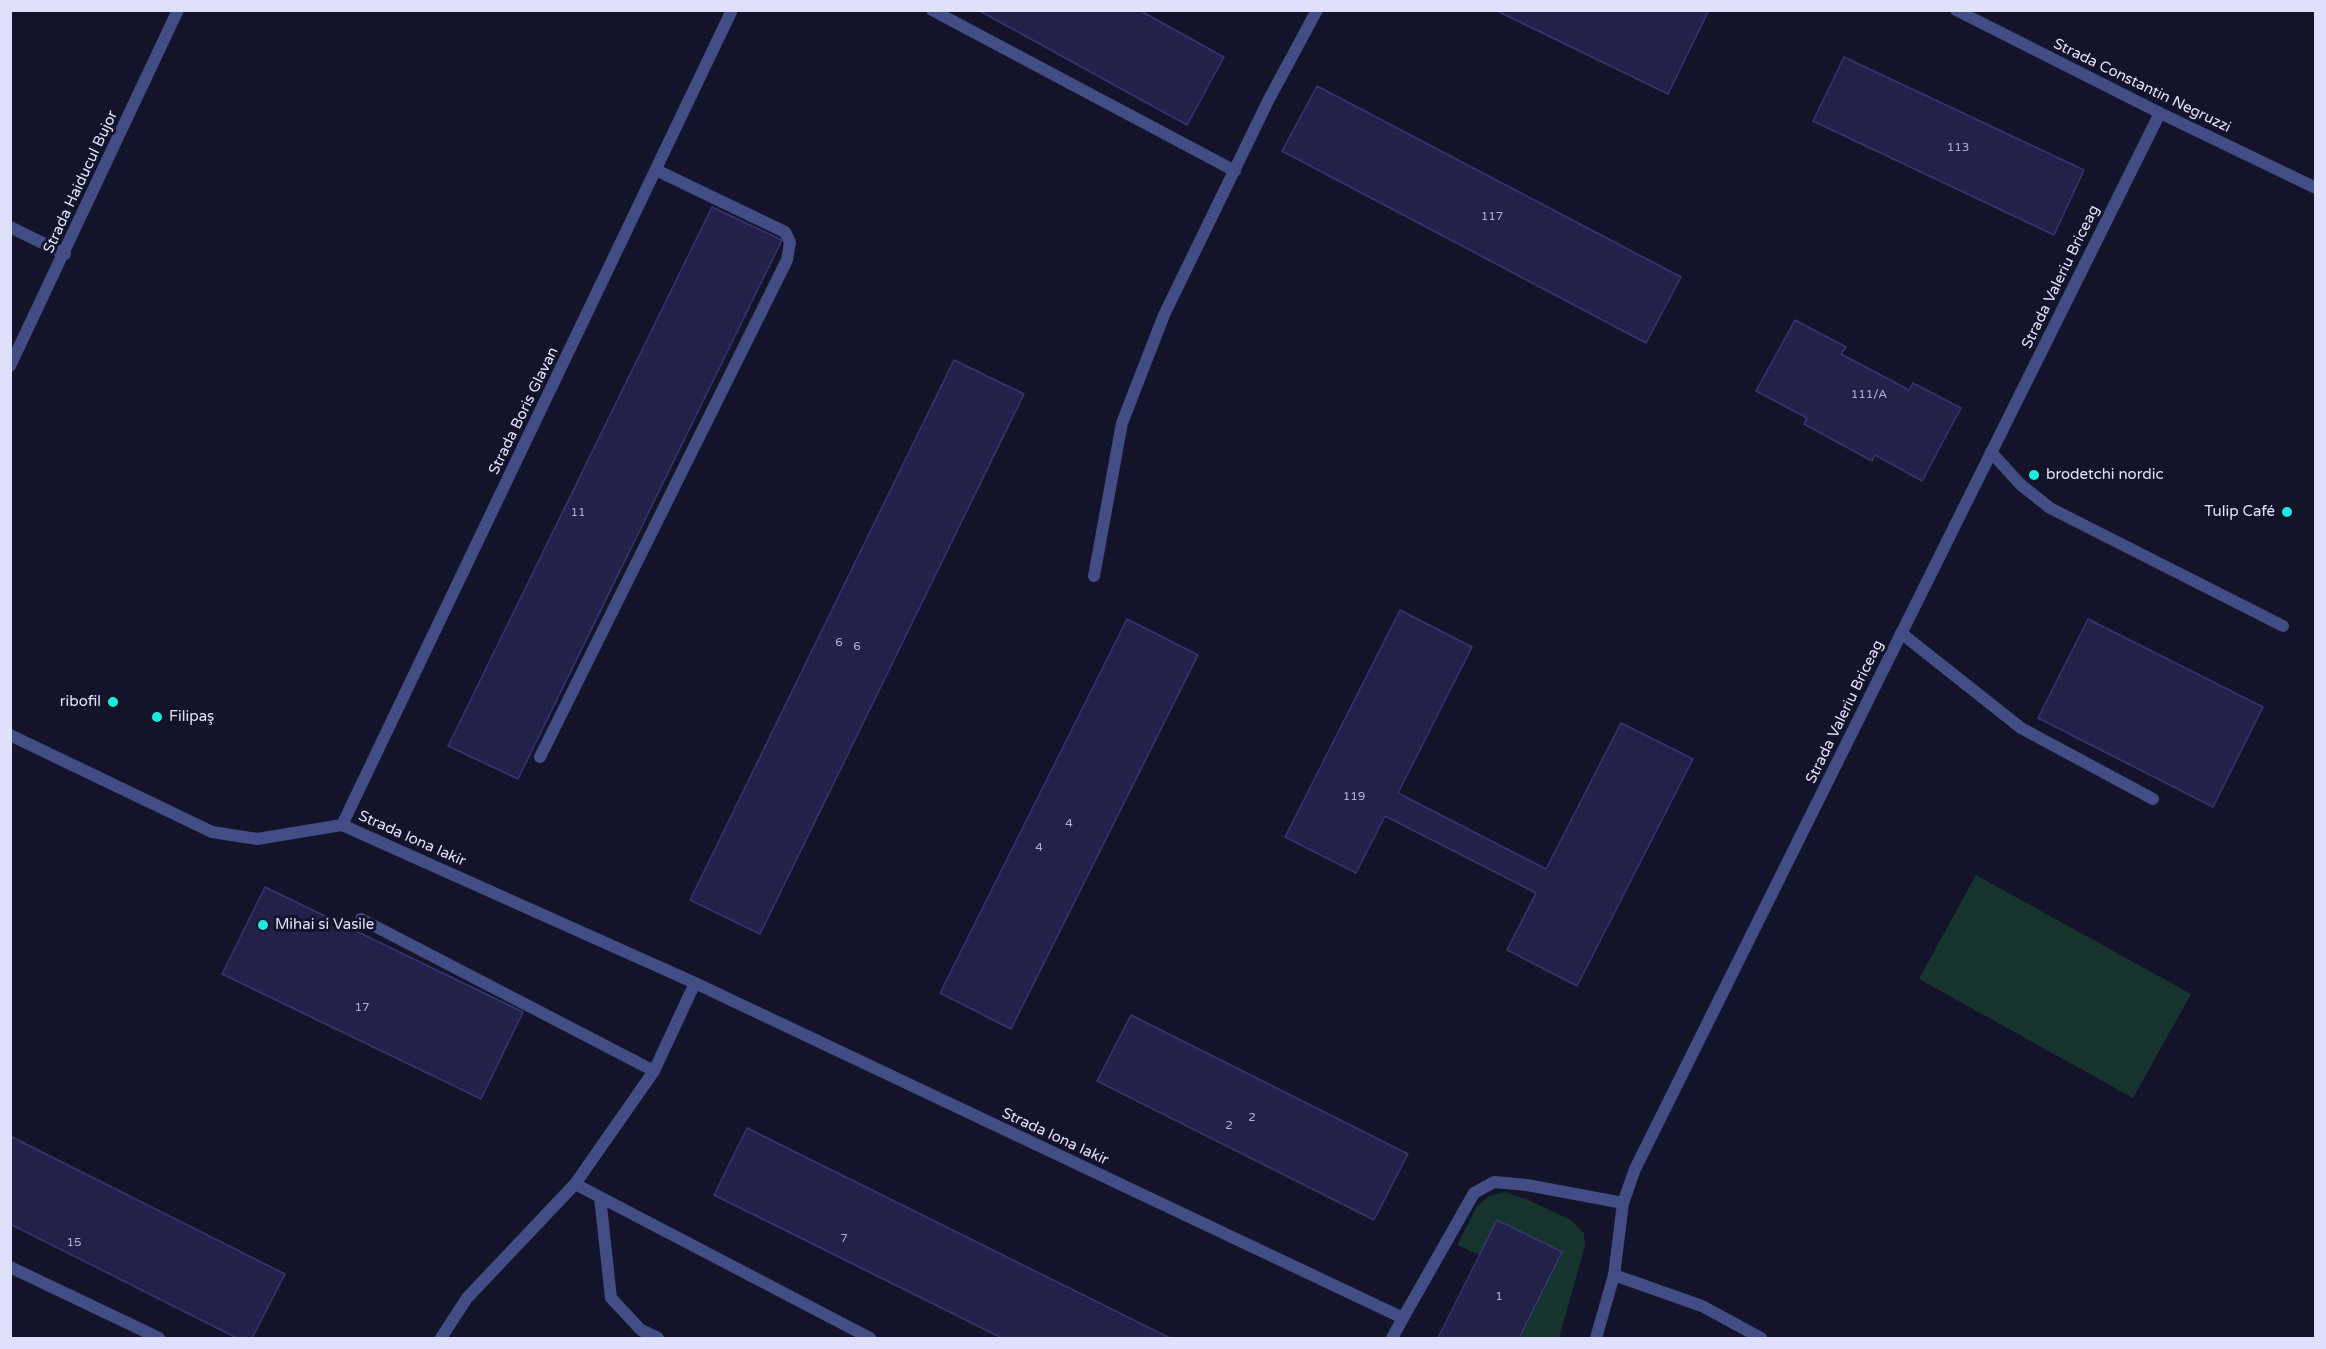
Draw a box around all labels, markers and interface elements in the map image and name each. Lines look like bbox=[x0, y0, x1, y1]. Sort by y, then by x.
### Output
street label: Strada Constantin Negruzzi bbox=[2050, 35, 2234, 137]
street label: Strada Haiducul Bujor bbox=[40, 108, 122, 256]
house number: 113 bbox=[1947, 141, 1969, 155]
street label: Strada Valeriu Briceag bbox=[2018, 202, 2104, 352]
house number: 117 bbox=[1481, 210, 1503, 224]
street label: Strada Boris Glavan bbox=[485, 344, 563, 478]
house number: 111/A bbox=[1851, 388, 1887, 402]
place label: brodetchi nordic bbox=[2046, 466, 2163, 484]
marker: brodetchi nordic bbox=[2027, 468, 2041, 482]
place label: Tulip Café bbox=[2204, 503, 2275, 521]
marker: Tulip Café bbox=[2280, 505, 2294, 519]
house number: 11 bbox=[570, 506, 586, 520]
house number: 6 bbox=[835, 636, 843, 650]
street label: Strada Valeriu Briceag bbox=[1802, 637, 1888, 787]
house number: 6 bbox=[853, 640, 861, 654]
place label: ribofil bbox=[60, 693, 101, 711]
marker: ribofil bbox=[106, 695, 120, 709]
place label: Filipaş bbox=[169, 708, 214, 726]
marker: Filipaş bbox=[150, 710, 164, 724]
house number: 119 bbox=[1343, 790, 1365, 804]
street label: Strada Iona Iakir bbox=[356, 807, 468, 871]
house number: 4 bbox=[1065, 817, 1073, 831]
house number: 4 bbox=[1035, 841, 1043, 855]
place label: Mihai si Vasile bbox=[275, 916, 374, 934]
marker: Mihai si Vasile bbox=[256, 918, 270, 932]
house number: 17 bbox=[354, 1001, 370, 1015]
street label: Strada Iona Iakir bbox=[999, 1104, 1111, 1170]
house number: 2 bbox=[1248, 1111, 1256, 1125]
house number: 2 bbox=[1225, 1119, 1233, 1133]
house number: 7 bbox=[840, 1232, 848, 1246]
house number: 15 bbox=[66, 1236, 82, 1250]
house number: 1 bbox=[1495, 1290, 1503, 1304]

